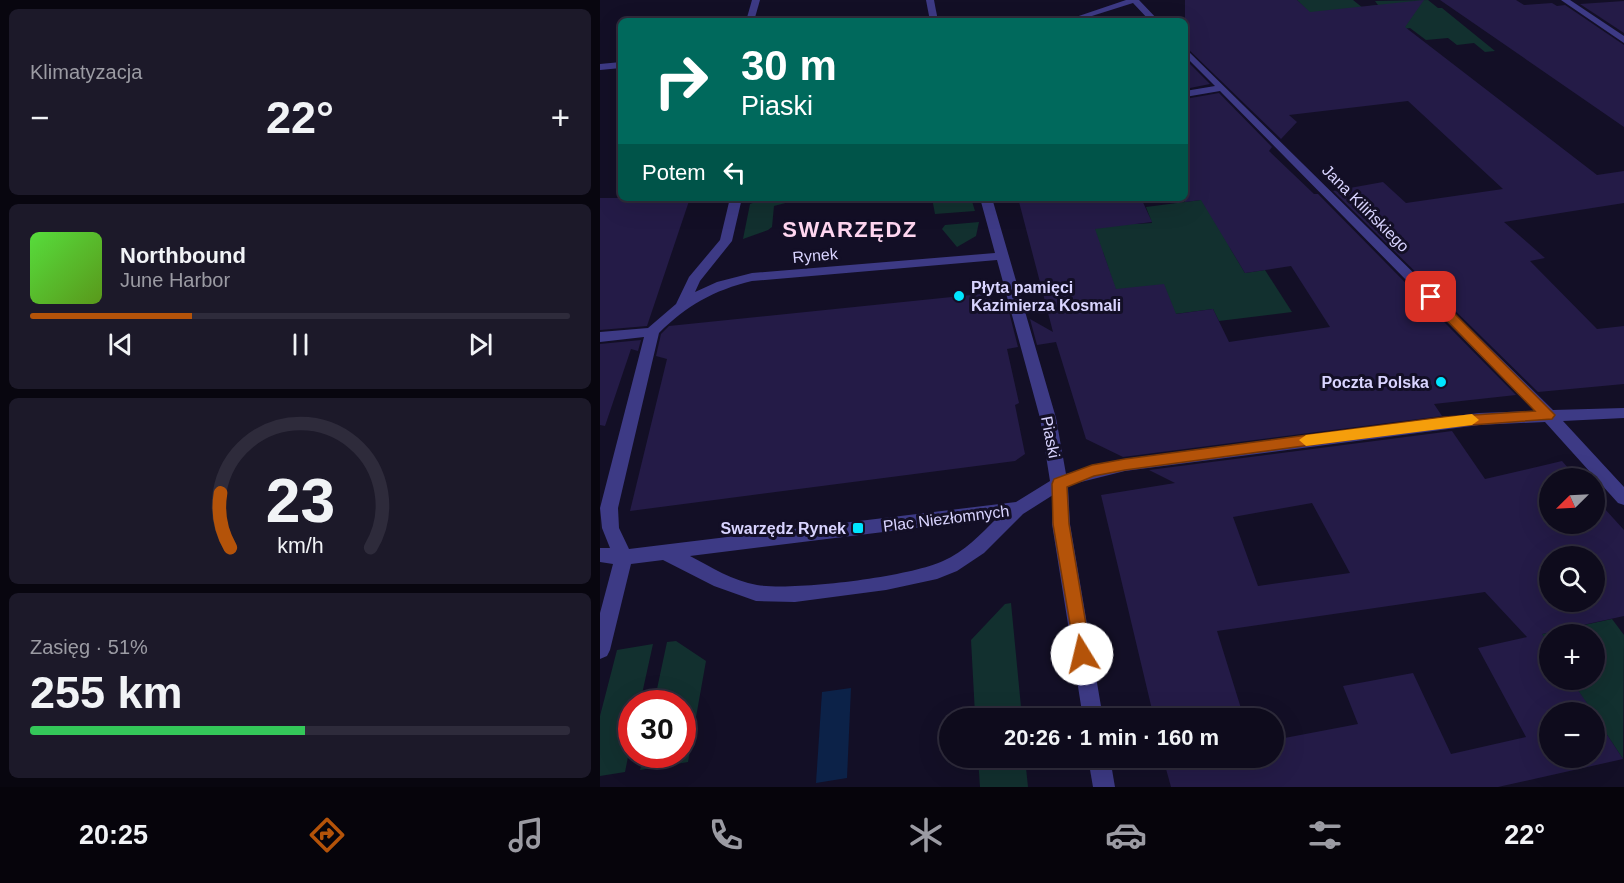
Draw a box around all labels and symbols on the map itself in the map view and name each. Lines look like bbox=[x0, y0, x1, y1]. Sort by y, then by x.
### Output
street label: Jana Kilińskiego bbox=[1319, 161, 1413, 255]
district label: SWARZĘDZ bbox=[782, 217, 918, 242]
street label: Rynek bbox=[792, 245, 839, 266]
pin bbox=[1405, 271, 1456, 322]
place label: Płyta pamięci Kazimierza Kosmali bbox=[971, 279, 1121, 314]
marker: Płyta pamięci Kazimierza Kosmali bbox=[952, 289, 966, 303]
place label: Poczta Polska bbox=[1321, 374, 1429, 391]
marker: Poczta Polska bbox=[1434, 375, 1448, 389]
street label: Piaski bbox=[1038, 415, 1063, 460]
north arrow bbox=[1539, 468, 1605, 534]
street label: Plac Niezłomnych bbox=[882, 502, 1010, 535]
place label: Swarzędz Rynek bbox=[721, 520, 846, 537]
marker: Swarzędz Rynek bbox=[851, 521, 865, 535]
position arrow bbox=[1050, 622, 1114, 686]
speed limit sign: 30 bbox=[618, 690, 696, 768]

